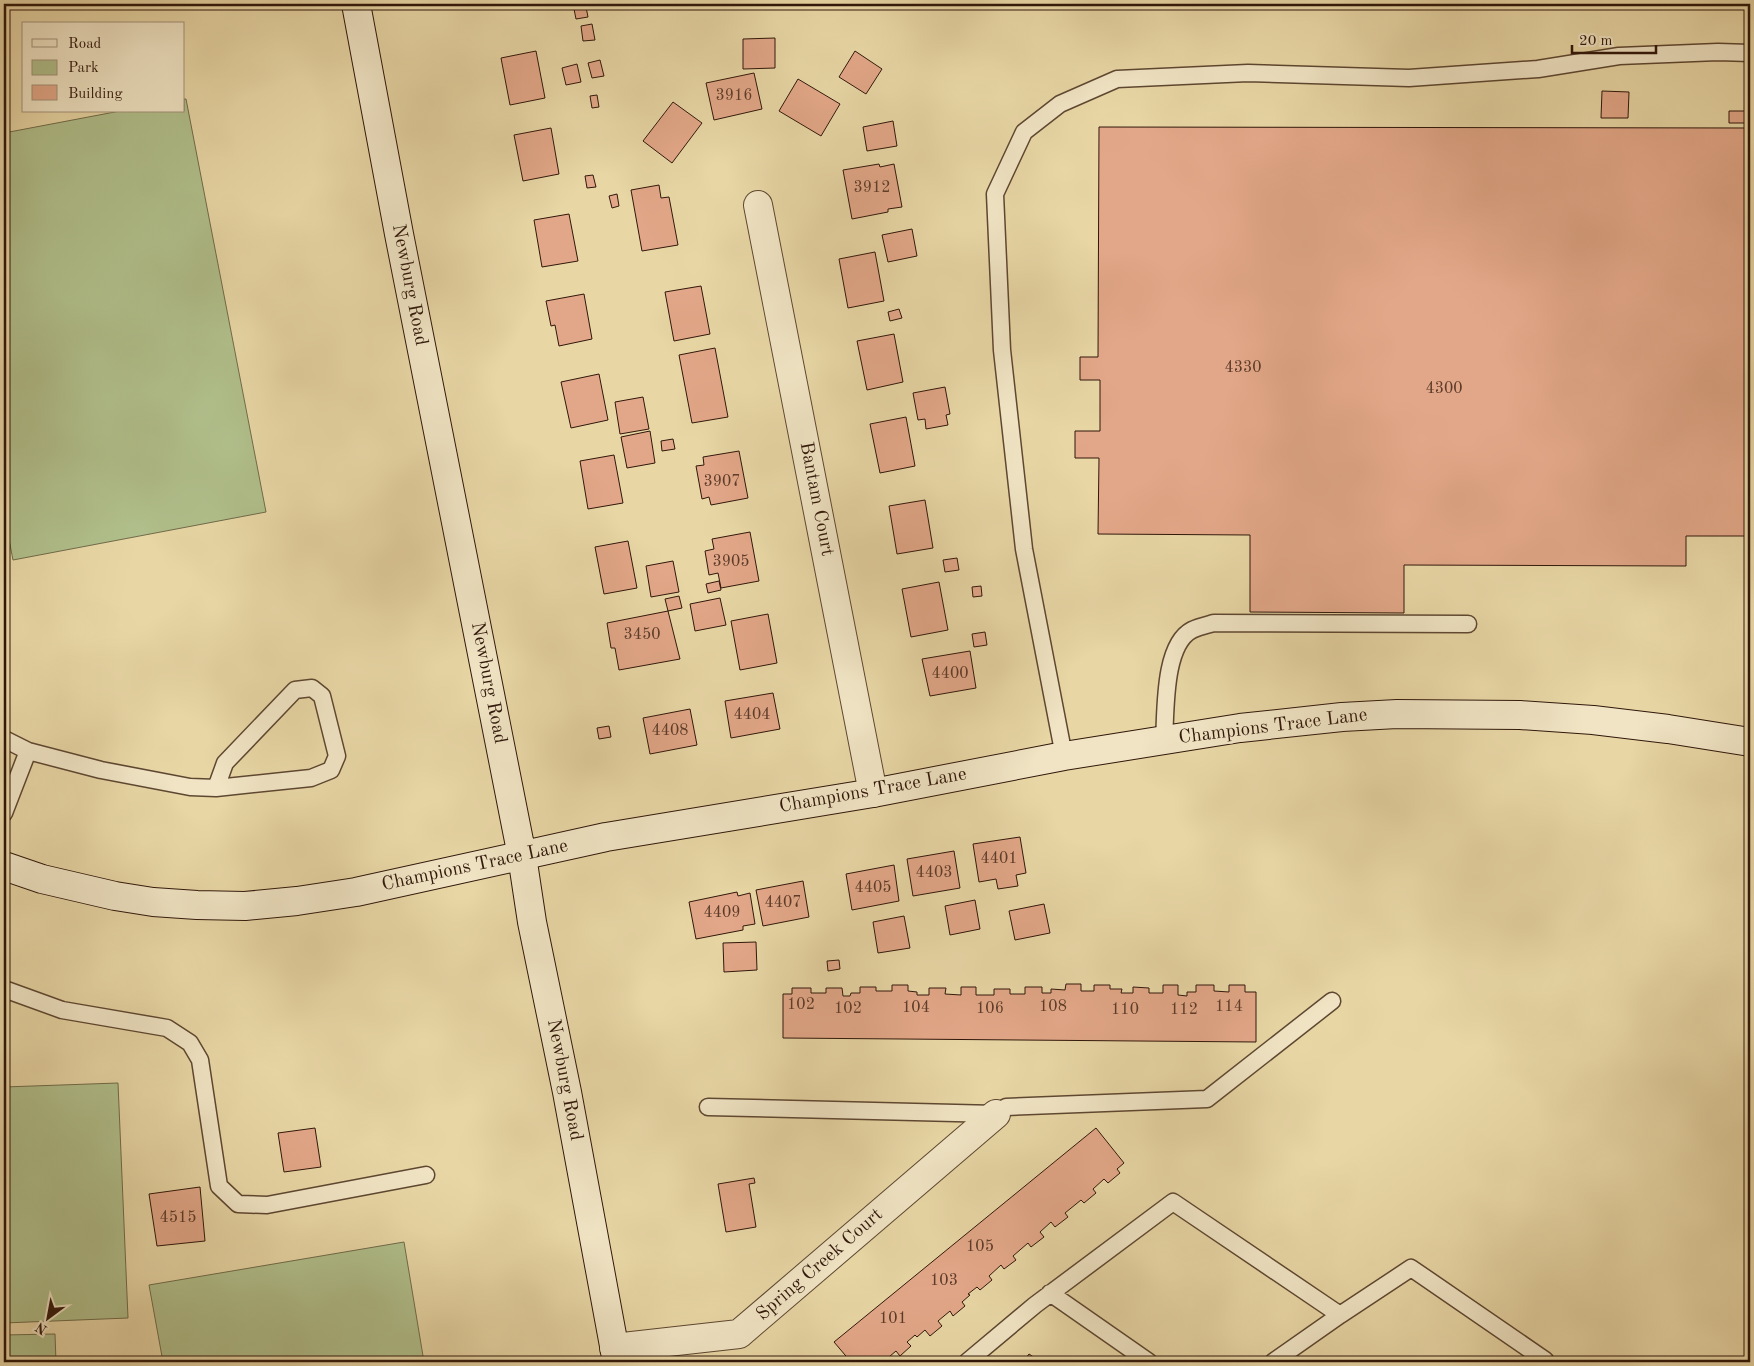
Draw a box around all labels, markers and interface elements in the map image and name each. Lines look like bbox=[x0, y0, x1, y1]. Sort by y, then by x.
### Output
legend bbox=[22, 22, 185, 112]
scale bar bbox=[1572, 22, 1655, 54]
text: 20 m bbox=[1579, 34, 1613, 49]
text: Road bbox=[68, 37, 102, 52]
text: Park bbox=[68, 61, 99, 76]
text: Building bbox=[68, 87, 123, 102]
house number: 3916 bbox=[715, 88, 753, 104]
house number: 3912 bbox=[853, 180, 891, 196]
street label: Newburg Road bbox=[388, 222, 430, 348]
house number: 4330 bbox=[1224, 360, 1262, 376]
house number: 4300 bbox=[1425, 381, 1463, 397]
street label: Bantam Court bbox=[796, 440, 836, 558]
house number: 3907 bbox=[703, 474, 741, 490]
house number: 3905 bbox=[712, 554, 750, 570]
street label: Newburg Road bbox=[467, 620, 509, 746]
house number: 3450 bbox=[623, 627, 661, 643]
house number: 4400 bbox=[931, 666, 969, 682]
street label: Champions Trace Lane bbox=[1178, 706, 1368, 748]
house number: 4404 bbox=[733, 707, 771, 723]
house number: 4408 bbox=[651, 723, 689, 739]
street label: Champions Trace Lane bbox=[778, 765, 968, 817]
street label: Champions Trace Lane bbox=[380, 837, 570, 895]
house number: 4401 bbox=[980, 851, 1018, 867]
house number: 4403 bbox=[915, 865, 953, 881]
house number: 4405 bbox=[854, 880, 892, 896]
house number: 4407 bbox=[764, 895, 802, 911]
house number: 4409 bbox=[703, 905, 741, 921]
house number: 102 bbox=[787, 997, 815, 1013]
house number: 108 bbox=[1039, 999, 1067, 1015]
house number: 114 bbox=[1215, 999, 1243, 1015]
house number: 104 bbox=[902, 1000, 930, 1016]
house number: 102 bbox=[834, 1001, 862, 1017]
house number: 106 bbox=[976, 1001, 1004, 1017]
house number: 110 bbox=[1111, 1002, 1139, 1018]
house number: 112 bbox=[1170, 1002, 1198, 1018]
street label: Newburg Road bbox=[543, 1017, 585, 1143]
street label: Spring Creek Court bbox=[753, 1205, 887, 1325]
house number: 4515 bbox=[159, 1210, 197, 1226]
house number: 105 bbox=[966, 1239, 994, 1255]
house number: 103 bbox=[930, 1273, 958, 1289]
north arrow bbox=[22, 1294, 72, 1344]
house number: 101 bbox=[879, 1311, 907, 1327]
text: N bbox=[33, 1319, 50, 1337]

